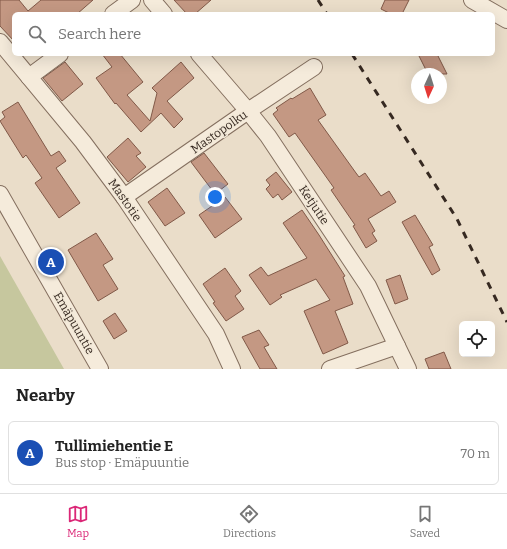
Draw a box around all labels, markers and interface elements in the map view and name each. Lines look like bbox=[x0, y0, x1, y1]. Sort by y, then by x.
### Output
search box bbox=[12, 12, 495, 56]
icon: search bbox=[26, 23, 48, 45]
text: Search here bbox=[58, 25, 141, 43]
north arrow bbox=[411, 68, 447, 104]
street label: Mastopolku bbox=[188, 107, 250, 157]
street label: Mastotie bbox=[105, 176, 145, 224]
street label: Ketjutie bbox=[296, 183, 332, 227]
your location bbox=[205, 187, 225, 207]
pin: A bbox=[38, 247, 64, 277]
street label: Emäpuuntie bbox=[51, 289, 97, 357]
map controls bbox=[459, 321, 495, 357]
button: locate bbox=[459, 321, 495, 357]
text: Nearby bbox=[16, 385, 75, 406]
text: Tullimiehentie E bbox=[55, 437, 173, 455]
text: A bbox=[25, 446, 35, 461]
text: 70 m bbox=[460, 446, 490, 461]
text: Bus stop · Emäpuuntie bbox=[55, 455, 189, 470]
tab: Map bbox=[67, 503, 89, 540]
tab: Directions bbox=[223, 503, 276, 540]
tab: Saved bbox=[410, 503, 440, 540]

